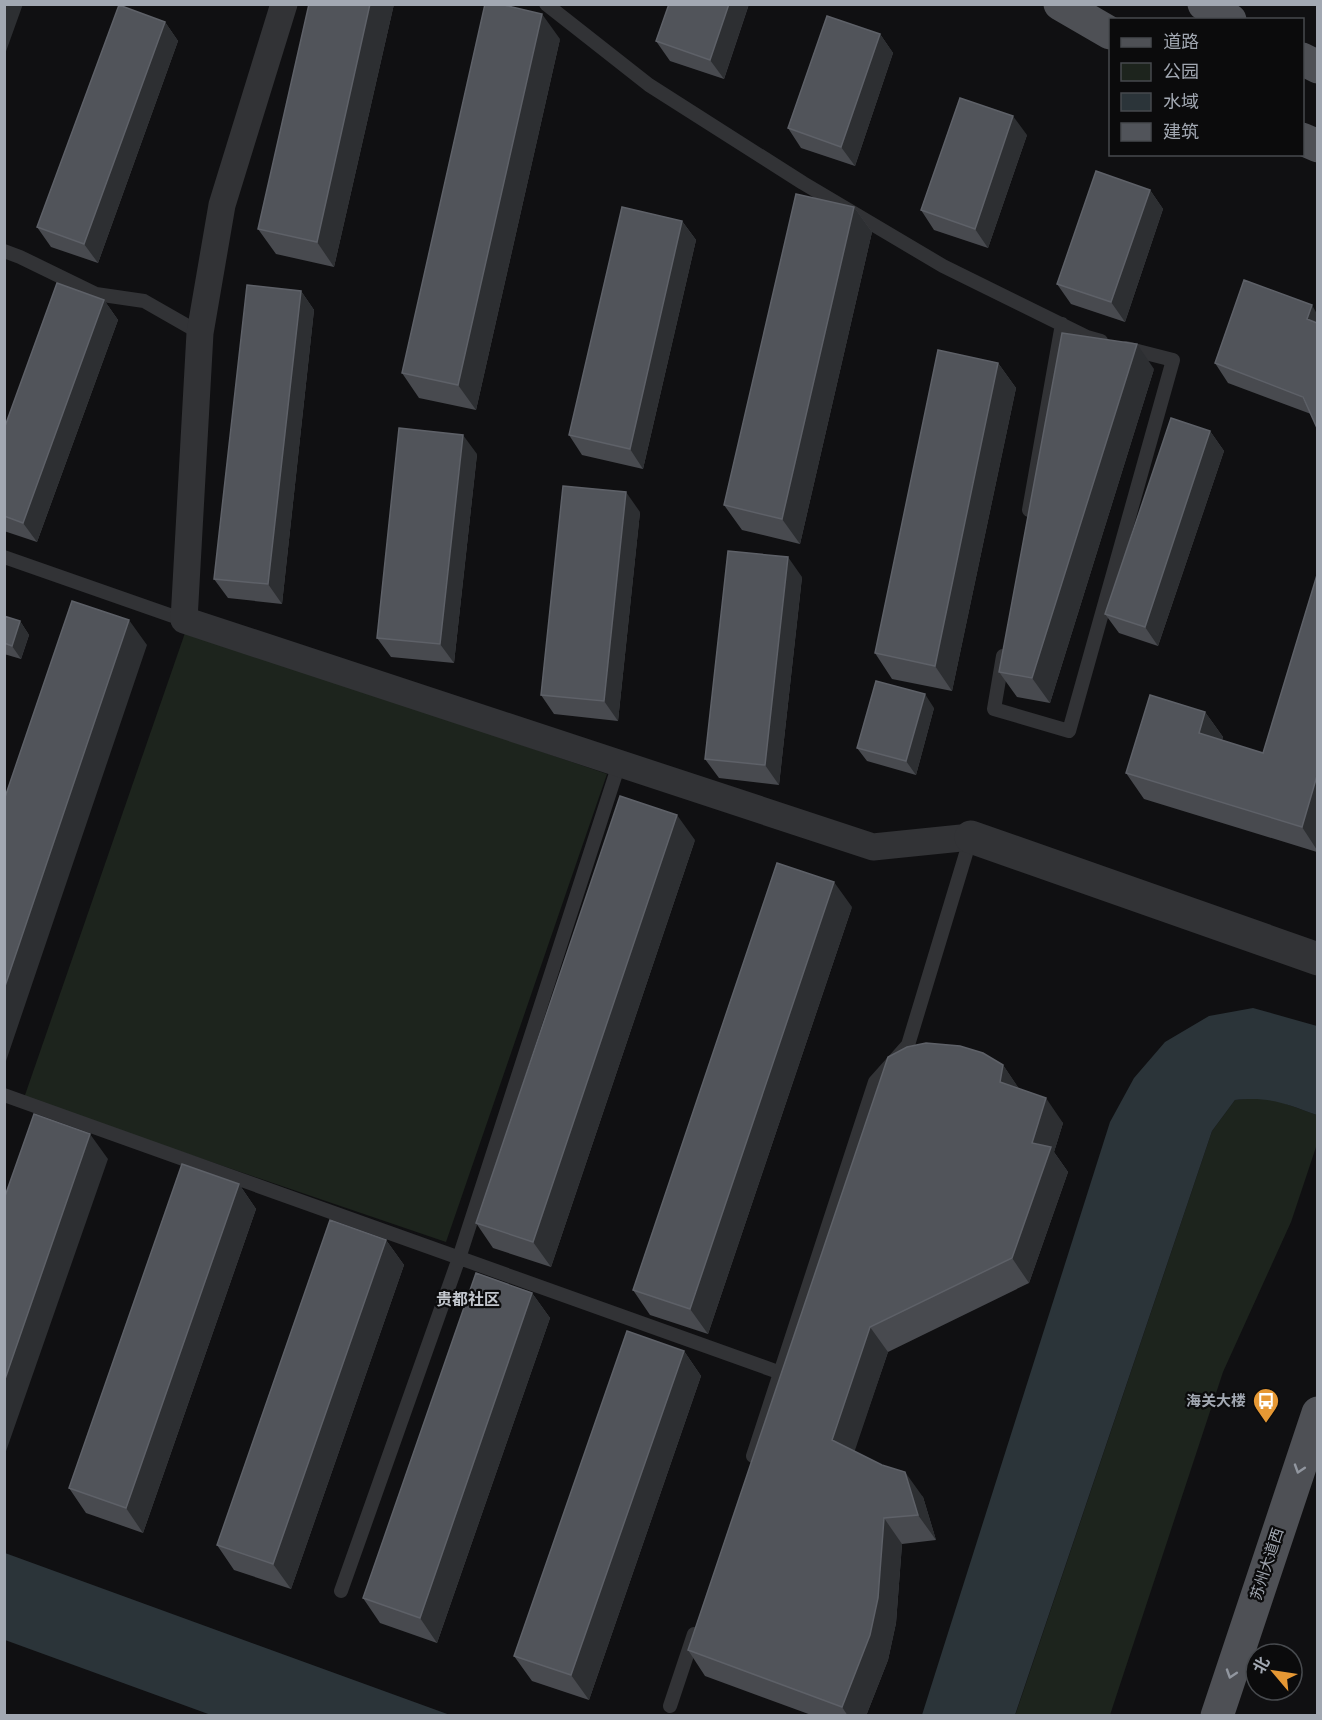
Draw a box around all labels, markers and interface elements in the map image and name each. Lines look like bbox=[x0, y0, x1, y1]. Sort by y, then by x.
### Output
legend bbox=[1109, 18, 1304, 156]
text: 道路 bbox=[1163, 32, 1199, 55]
text: 公园 bbox=[1163, 62, 1199, 85]
text: 水域 bbox=[1163, 92, 1199, 115]
text: 建筑 bbox=[1163, 122, 1199, 145]
district label: 贵都社区 bbox=[436, 1290, 500, 1311]
bus stop icon: 海关大楼 bbox=[1251, 1386, 1281, 1424]
place label: 海关大楼 bbox=[1186, 1393, 1246, 1412]
one-way arrow bbox=[1294, 1463, 1306, 1474]
street label: 苏州大道西 bbox=[1247, 1526, 1289, 1603]
north arrow bbox=[1244, 1642, 1304, 1702]
text: 北 bbox=[1250, 1654, 1275, 1678]
one-way arrow bbox=[1225, 1668, 1238, 1679]

